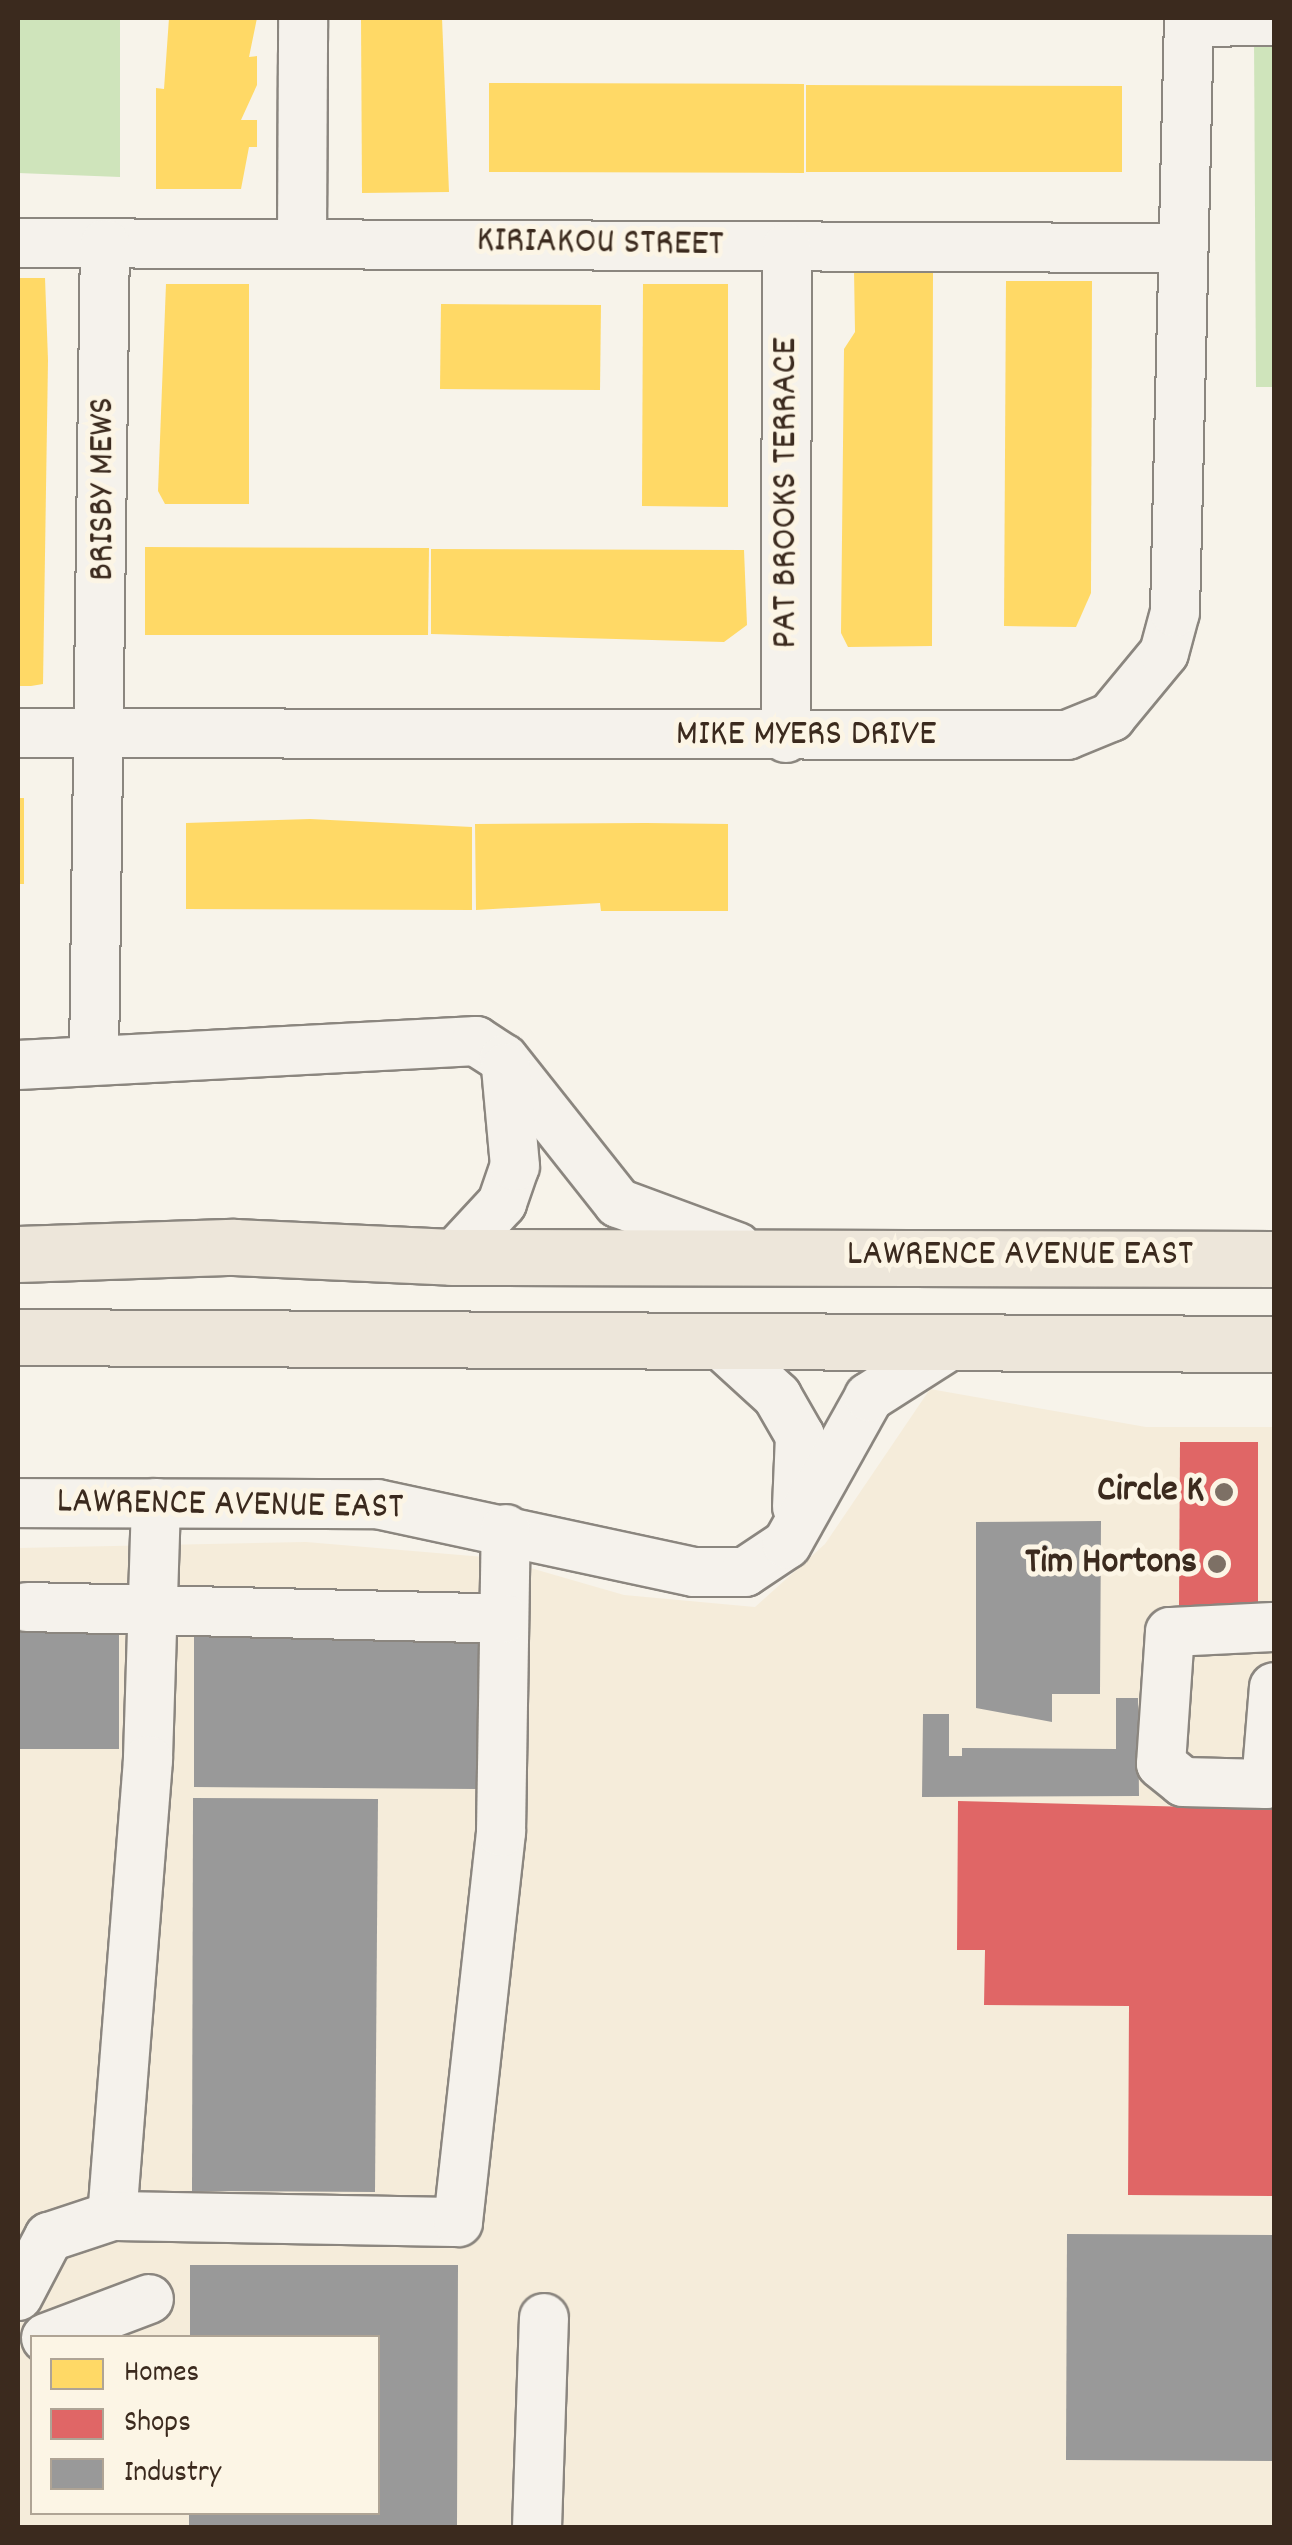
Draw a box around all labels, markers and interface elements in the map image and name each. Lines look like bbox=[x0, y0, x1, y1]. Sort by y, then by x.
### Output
street label: KIRIAKOU STREET bbox=[476, 219, 724, 269]
street label: PAT BROOKS TERRACE bbox=[764, 337, 810, 649]
street label: BRISBY MEWS bbox=[81, 397, 127, 581]
street label: MIKE MYERS DRIVE bbox=[676, 713, 936, 759]
street label: LAWRENCE AVENUE EAST bbox=[847, 1233, 1193, 1279]
place label: Circle K bbox=[1097, 1469, 1204, 1515]
street label: LAWRENCE AVENUE EAST bbox=[56, 1480, 404, 1532]
marker: Circle K bbox=[1213, 1481, 1235, 1503]
place label: Tim Hortons bbox=[1025, 1541, 1197, 1587]
marker: Tim Hortons bbox=[1206, 1553, 1228, 1575]
legend bbox=[30, 2335, 380, 2515]
text: Homes bbox=[124, 2353, 199, 2396]
text: Shops bbox=[124, 2403, 191, 2446]
text: Industry bbox=[124, 2453, 221, 2496]

